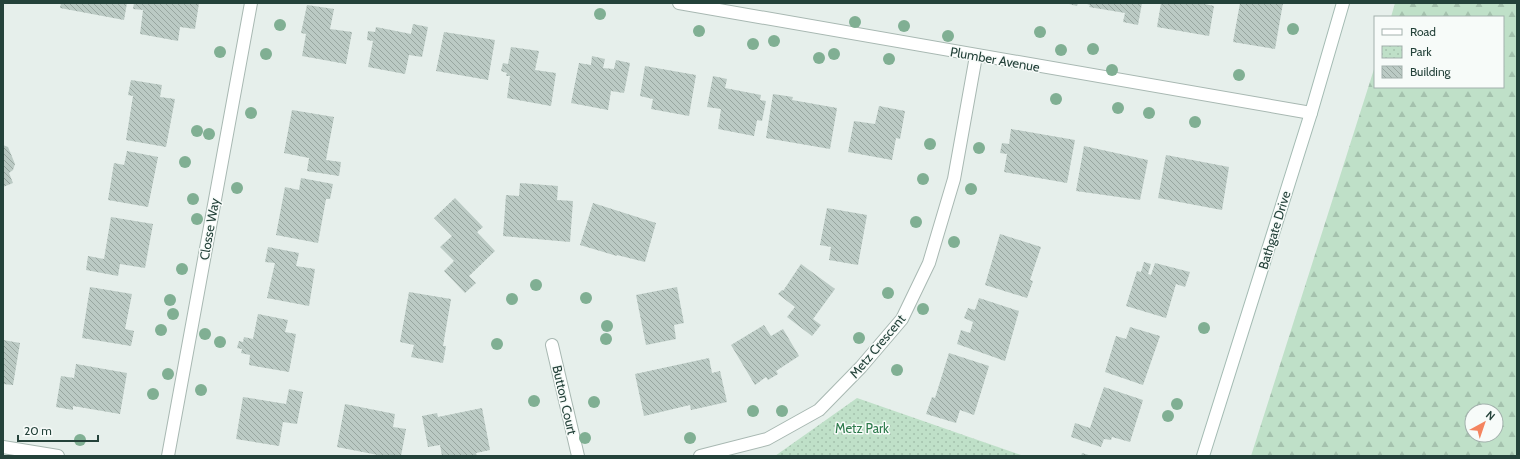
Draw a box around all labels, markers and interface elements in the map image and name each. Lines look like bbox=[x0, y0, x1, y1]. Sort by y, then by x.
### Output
legend bbox=[1374, 16, 1504, 88]
text: Road bbox=[1410, 24, 1436, 39]
street label: Plumber Avenue bbox=[949, 43, 1041, 75]
text: Park bbox=[1410, 44, 1432, 59]
text: Building bbox=[1410, 64, 1452, 79]
street label: Bathgate Drive bbox=[1255, 189, 1294, 271]
street label: Closse Way bbox=[196, 196, 222, 261]
street label: Metz Crescent bbox=[846, 310, 909, 381]
street label: Button Court bbox=[549, 364, 581, 437]
north arrow bbox=[1464, 403, 1504, 443]
text: N bbox=[1483, 407, 1498, 423]
scale bar bbox=[18, 417, 98, 443]
park label: Metz Park bbox=[835, 420, 889, 436]
text: 20 m bbox=[24, 423, 52, 438]

